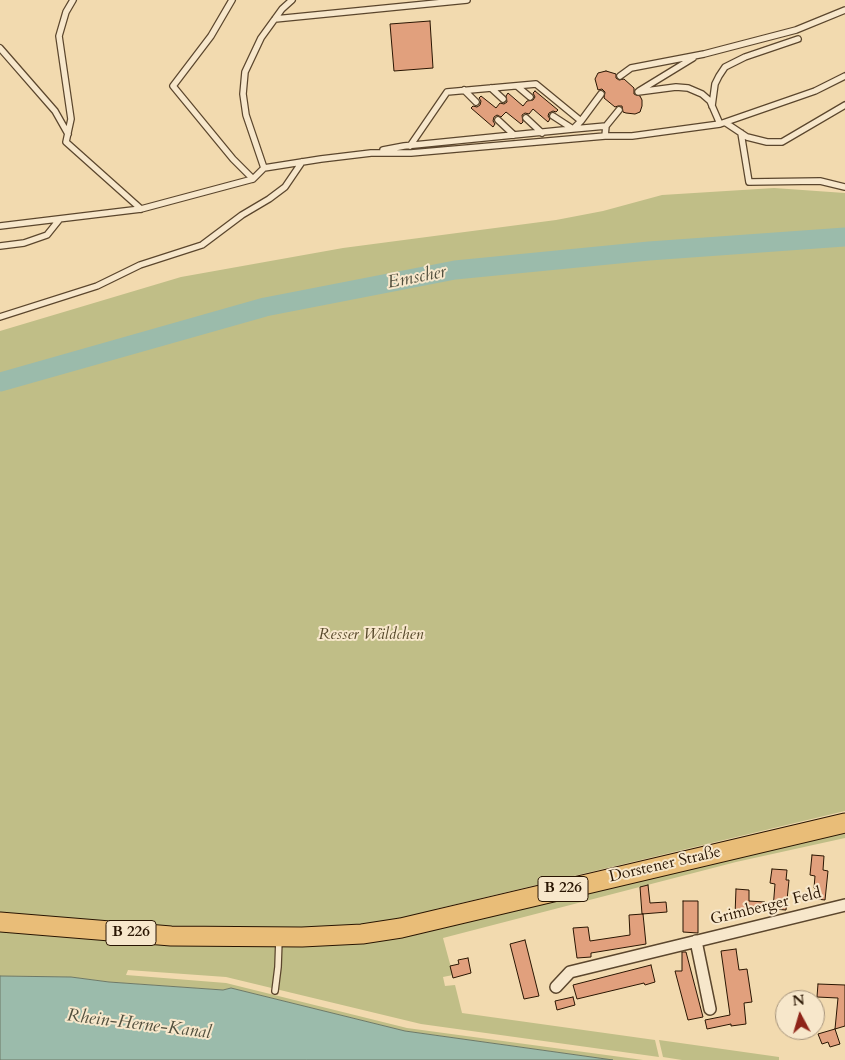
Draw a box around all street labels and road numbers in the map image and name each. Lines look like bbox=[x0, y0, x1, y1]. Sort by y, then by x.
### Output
street label: Dorstener Straße bbox=[607, 843, 723, 887]
road number: B 226 bbox=[538, 876, 588, 902]
street label: Grimberger Feld bbox=[709, 884, 823, 930]
road number: B 226 bbox=[106, 920, 156, 946]

